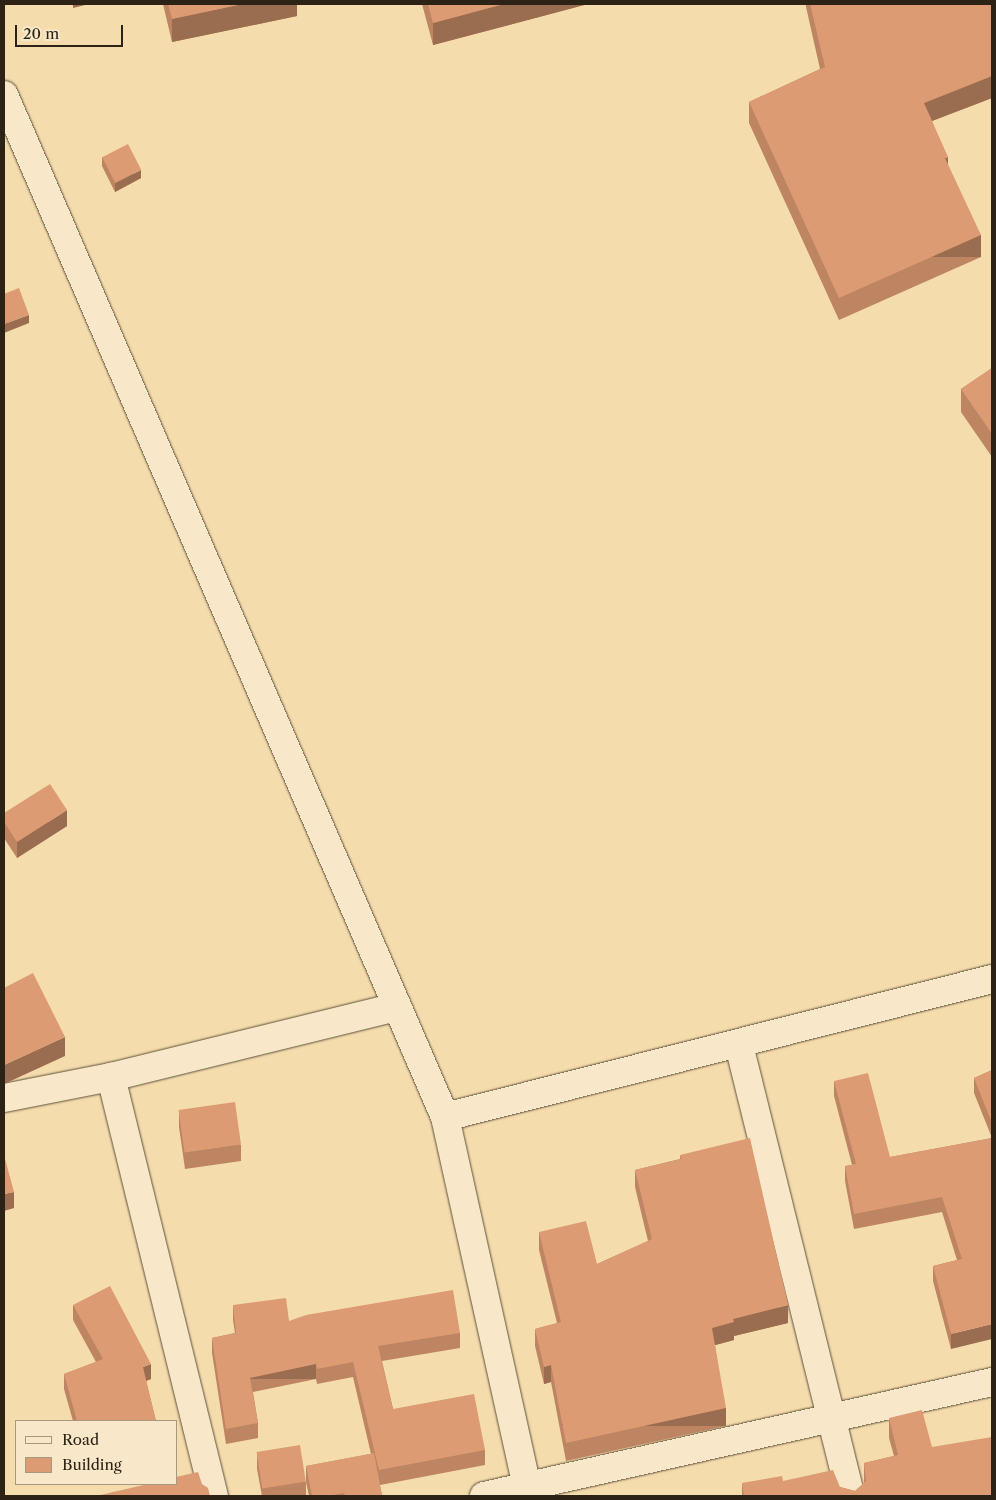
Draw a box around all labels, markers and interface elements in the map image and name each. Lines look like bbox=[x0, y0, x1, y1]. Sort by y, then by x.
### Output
scale bar bbox=[18, 15, 125, 47]
text: 20 m bbox=[23, 24, 59, 43]
legend bbox=[15, 1420, 178, 1485]
text: Road bbox=[62, 1430, 99, 1449]
text: Building bbox=[62, 1455, 122, 1474]

